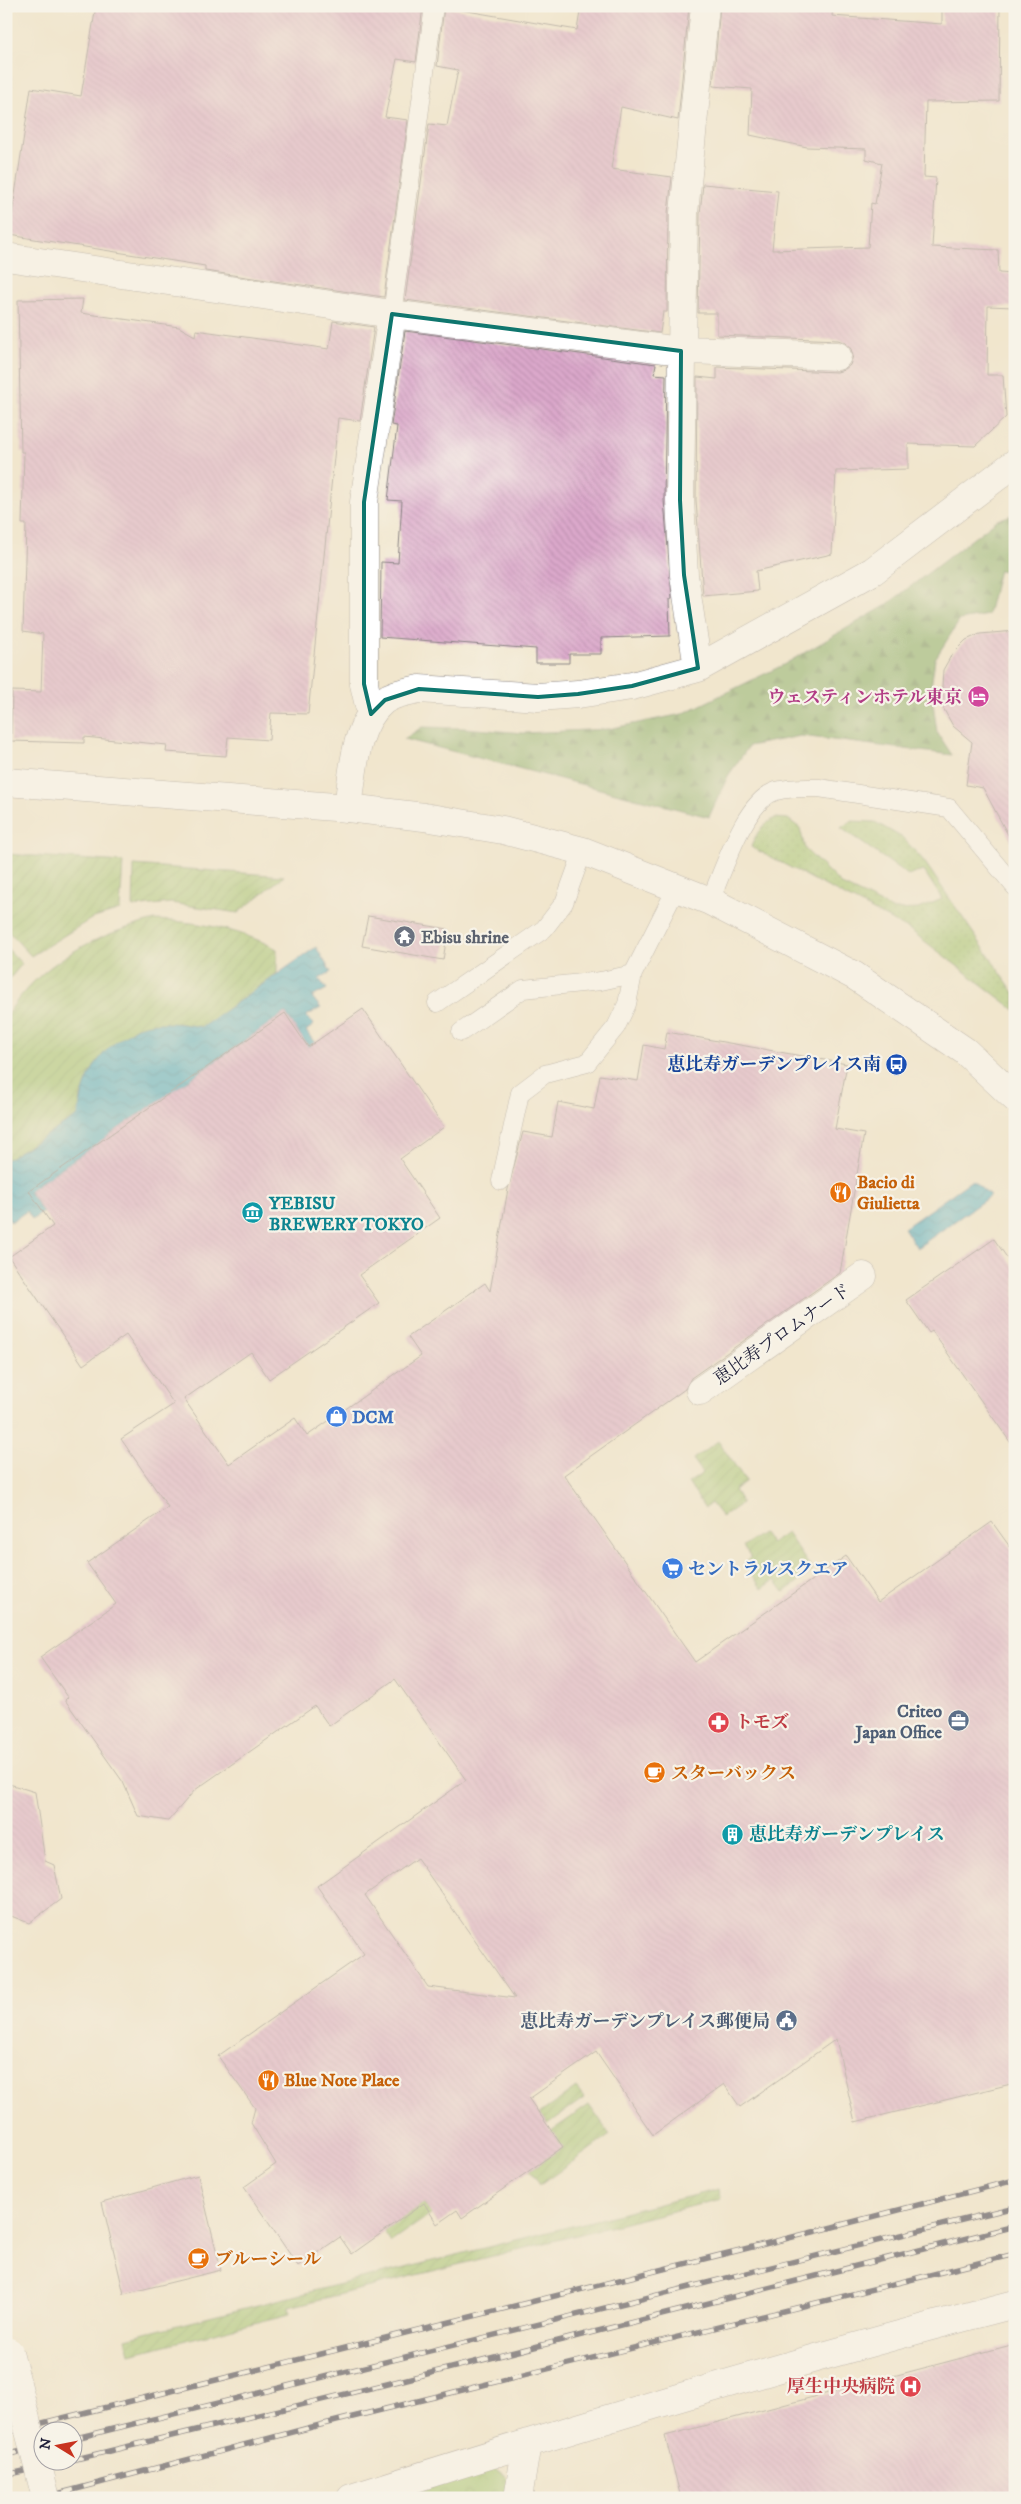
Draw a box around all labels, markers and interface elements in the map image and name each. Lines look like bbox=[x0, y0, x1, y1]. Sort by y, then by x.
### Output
hotel icon: ウェスティンホテル東京 bbox=[966, 685, 990, 709]
place label: ウェスティンホテル東京 bbox=[767, 687, 962, 709]
temple icon: Ebisu shrine bbox=[393, 925, 417, 949]
place label: Ebisu shrine bbox=[421, 927, 510, 949]
bus stop icon: 恵比寿ガーデンプレイス南 bbox=[885, 1052, 909, 1076]
place label: 恵比寿ガーデンプレイス南 bbox=[667, 1054, 881, 1076]
place label: Bacio di Giulietta bbox=[857, 1172, 920, 1215]
restaurant icon: Bacio di Giulietta bbox=[829, 1180, 853, 1204]
place label: YEBISU BREWERY TOKYO bbox=[268, 1193, 424, 1236]
museum icon: YEBISU BREWERY TOKYO bbox=[241, 1201, 265, 1225]
street label: 恵比寿プロムナード bbox=[710, 1279, 855, 1390]
shop icon: DCM bbox=[324, 1405, 348, 1429]
place label: DCM bbox=[352, 1407, 394, 1429]
supermarket icon: セントラルスクエア bbox=[660, 1557, 684, 1581]
place label: セントラルスクエア bbox=[688, 1559, 849, 1581]
place label: Criteo Japan Office bbox=[854, 1701, 943, 1744]
office icon: Criteo Japan Office bbox=[946, 1709, 970, 1733]
pharmacy icon: トモズ bbox=[707, 1710, 731, 1734]
place label: トモズ bbox=[735, 1712, 789, 1734]
cafe icon: スターバックス bbox=[643, 1761, 667, 1785]
place label: スターバックス bbox=[671, 1763, 796, 1785]
building icon: 恵比寿ガーデンプレイス bbox=[721, 1822, 745, 1846]
place label: 恵比寿ガーデンプレイス bbox=[749, 1824, 945, 1846]
public building icon: 恵比寿ガーデンプレイス郵便局 bbox=[774, 2009, 798, 2033]
place label: 恵比寿ガーデンプレイス郵便局 bbox=[520, 2011, 770, 2033]
restaurant icon: Blue Note Place bbox=[256, 2068, 280, 2092]
place label: Blue Note Place bbox=[284, 2070, 400, 2092]
cafe icon: ブルーシール bbox=[187, 2247, 211, 2271]
place label: ブルーシール bbox=[215, 2249, 322, 2271]
hospital icon: 厚生中央病院 bbox=[899, 2374, 923, 2398]
place label: 厚生中央病院 bbox=[787, 2376, 895, 2398]
north arrow bbox=[32, 2422, 82, 2472]
text: N bbox=[36, 2436, 56, 2451]

